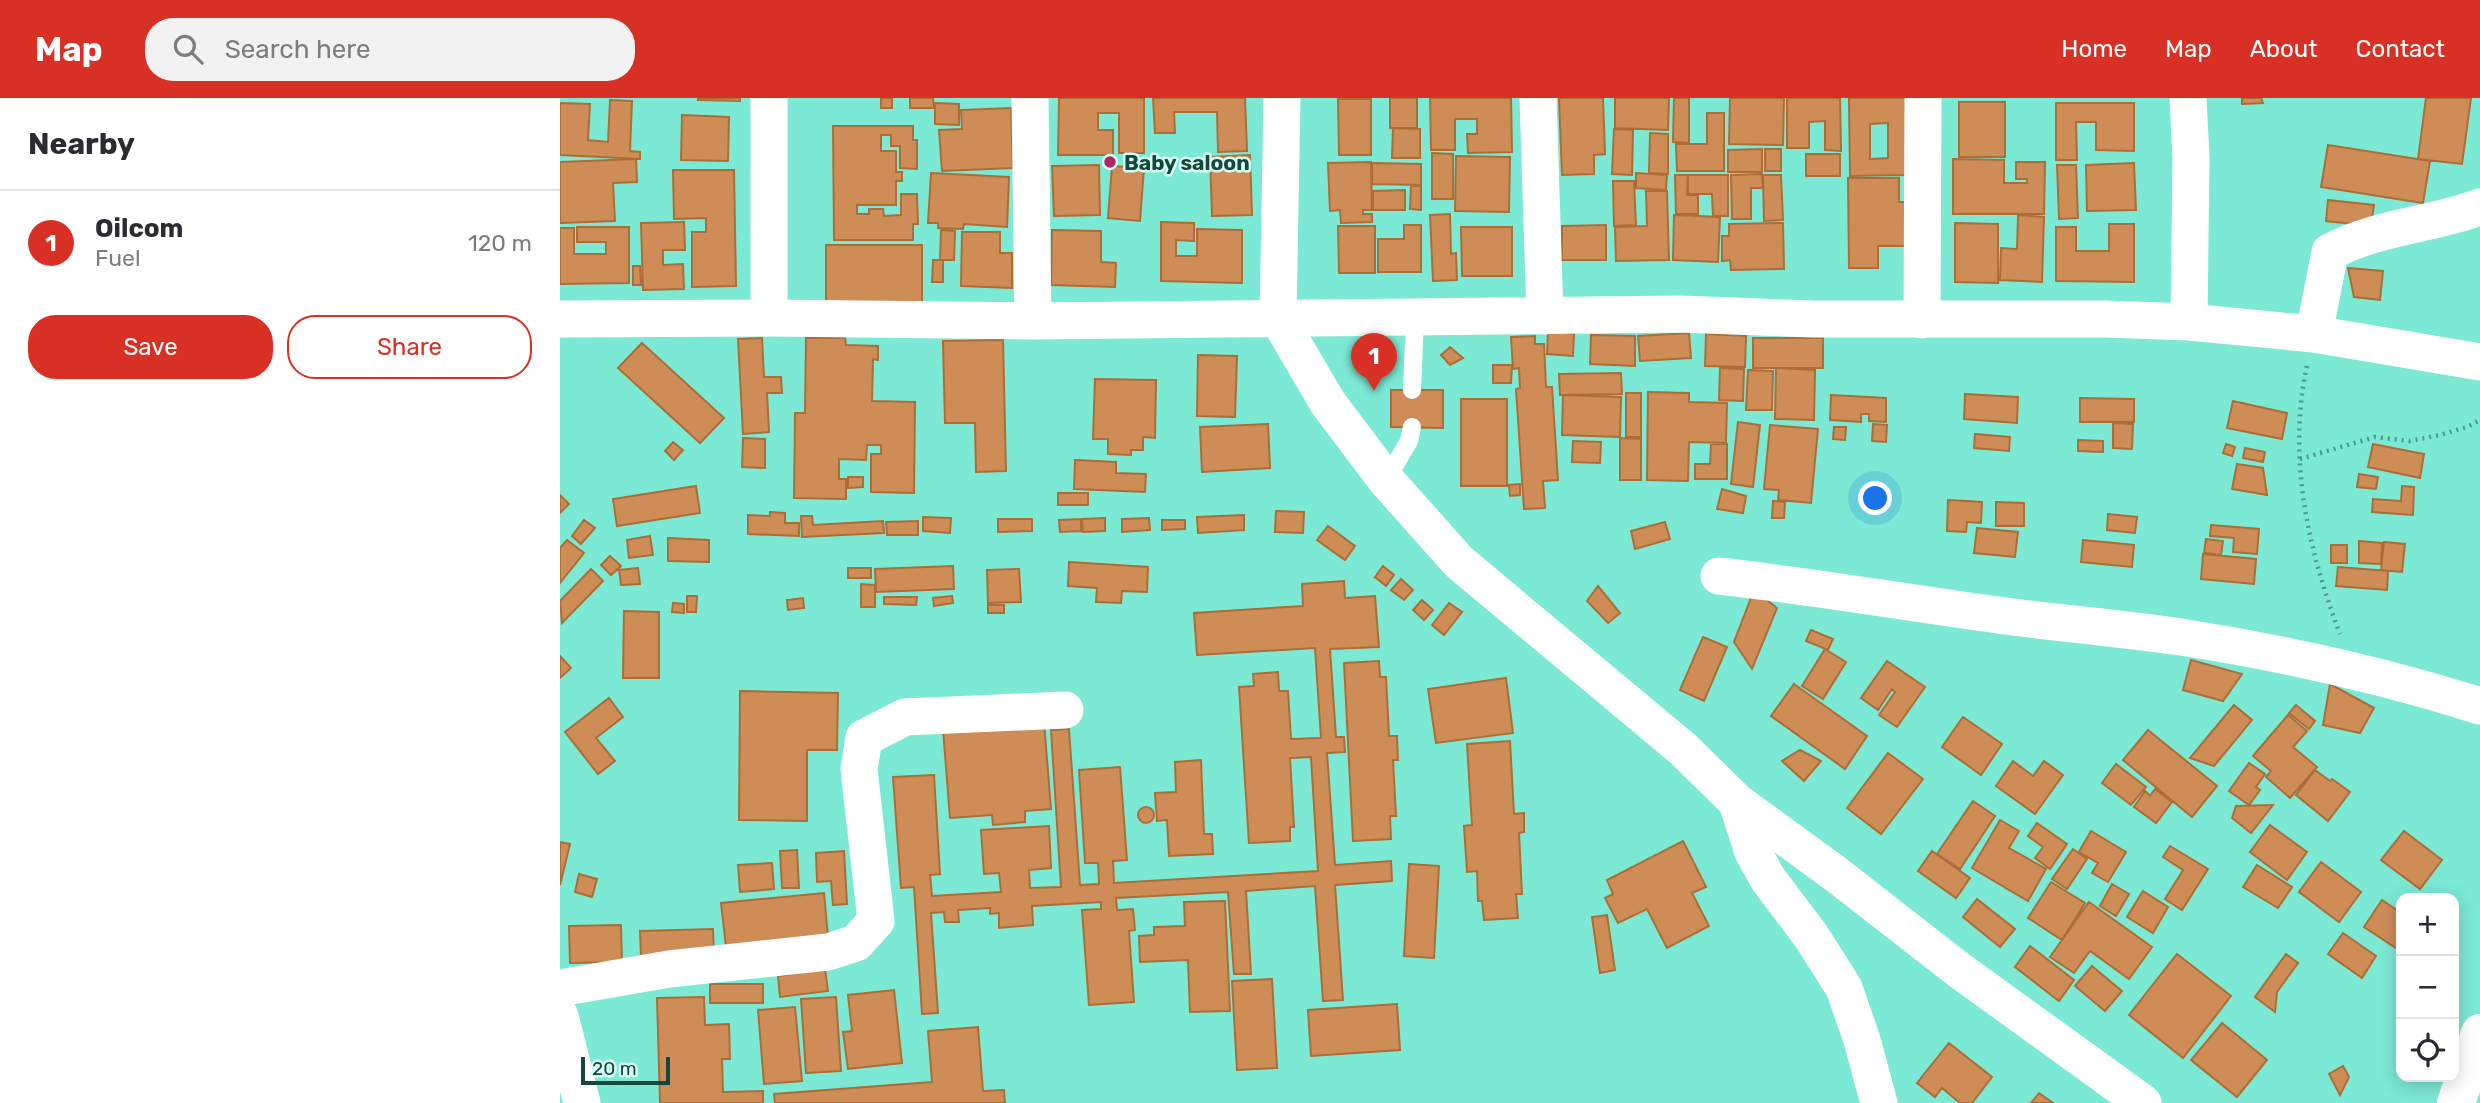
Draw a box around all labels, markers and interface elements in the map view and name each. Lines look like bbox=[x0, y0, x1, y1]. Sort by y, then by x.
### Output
search box bbox=[145, 18, 635, 81]
text: Map bbox=[35, 30, 103, 69]
icon: search bbox=[169, 30, 207, 68]
text: Search here bbox=[225, 34, 370, 65]
text: Home bbox=[2061, 35, 2127, 63]
text: Map bbox=[2165, 35, 2212, 63]
text: About bbox=[2250, 35, 2318, 63]
text: Contact bbox=[2356, 35, 2445, 63]
text: Nearby bbox=[28, 126, 135, 162]
place label: Baby saloon bbox=[1124, 150, 1250, 175]
marker: Baby saloon bbox=[1102, 154, 1118, 170]
text: Oilcom bbox=[95, 213, 183, 244]
text: 1 bbox=[45, 229, 57, 257]
text: 120 m bbox=[468, 229, 532, 257]
text: Fuel bbox=[95, 244, 141, 272]
button: Save bbox=[28, 315, 273, 379]
button: Share bbox=[287, 315, 532, 379]
pin: 1 bbox=[1351, 333, 1397, 391]
your location bbox=[1858, 481, 1892, 515]
map controls bbox=[2396, 893, 2459, 1082]
button: + bbox=[2396, 893, 2459, 956]
button: − bbox=[2396, 956, 2459, 1019]
button: locate bbox=[2396, 1019, 2459, 1082]
scale bar bbox=[581, 1054, 670, 1086]
text: 20 m bbox=[592, 1057, 637, 1080]

